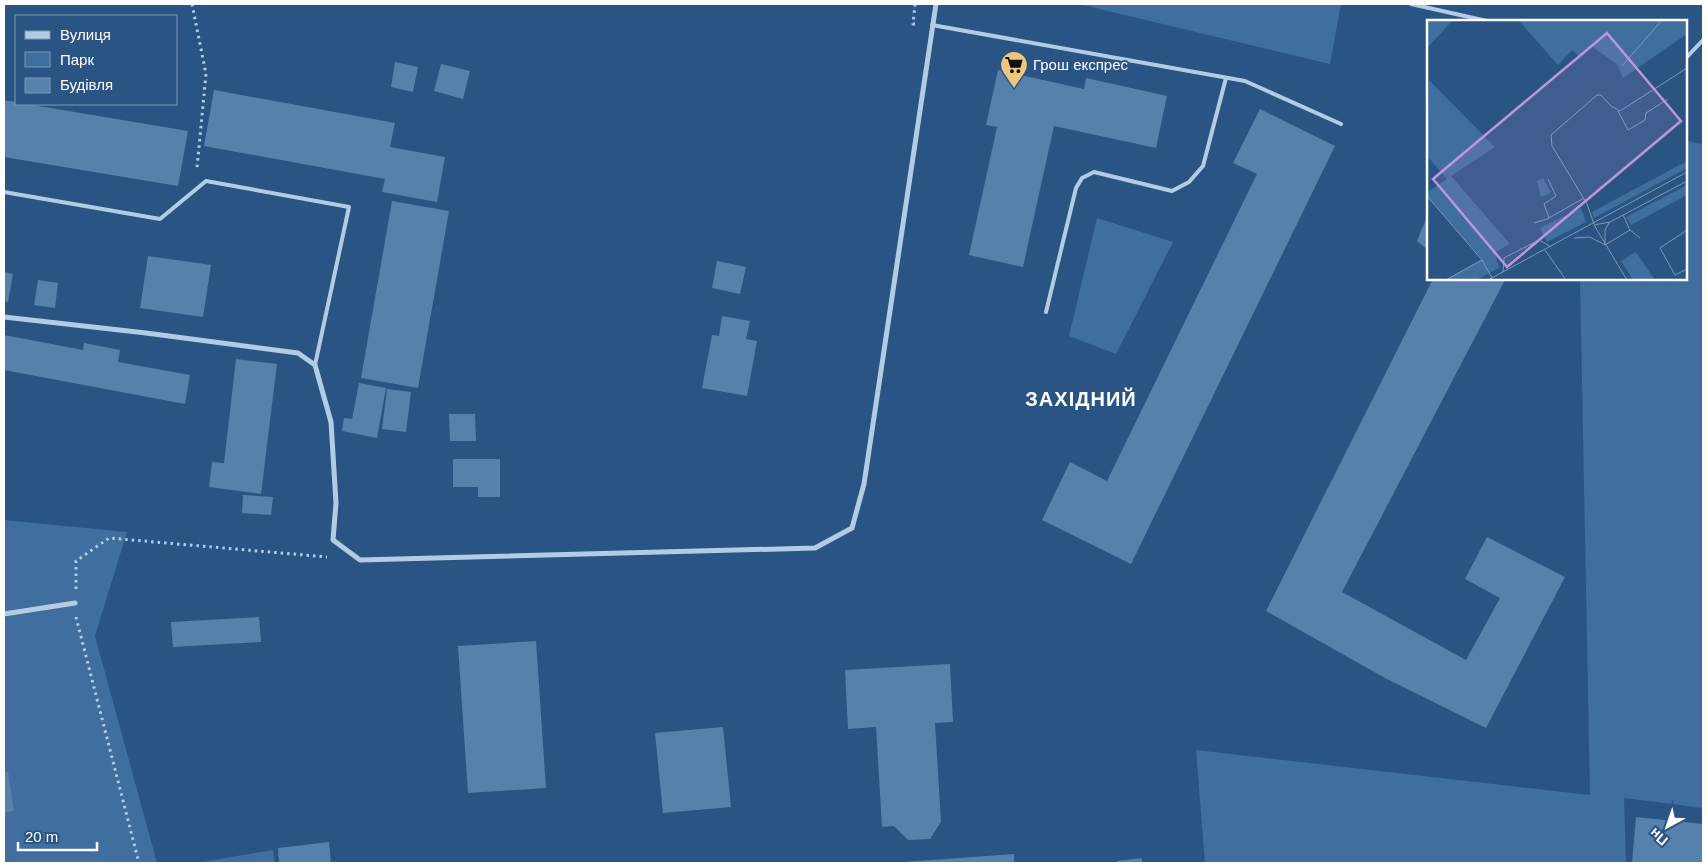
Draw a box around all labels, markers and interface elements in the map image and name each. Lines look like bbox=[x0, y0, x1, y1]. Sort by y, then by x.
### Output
legend bbox=[15, 15, 178, 105]
inset map bbox=[1427, 20, 1687, 280]
text: Вулиця bbox=[60, 26, 111, 43]
supermarket icon: Грош експрес bbox=[999, 50, 1029, 89]
text: Парк bbox=[60, 51, 94, 68]
place label: Грош експрес bbox=[1033, 56, 1129, 73]
text: Будівля bbox=[60, 76, 113, 93]
district label: ЗАХІДНИЙ bbox=[1025, 387, 1137, 410]
north arrow bbox=[1642, 802, 1692, 852]
scale bar bbox=[18, 820, 96, 852]
text: Пн bbox=[1646, 825, 1671, 849]
text: 20 m bbox=[25, 828, 58, 845]

